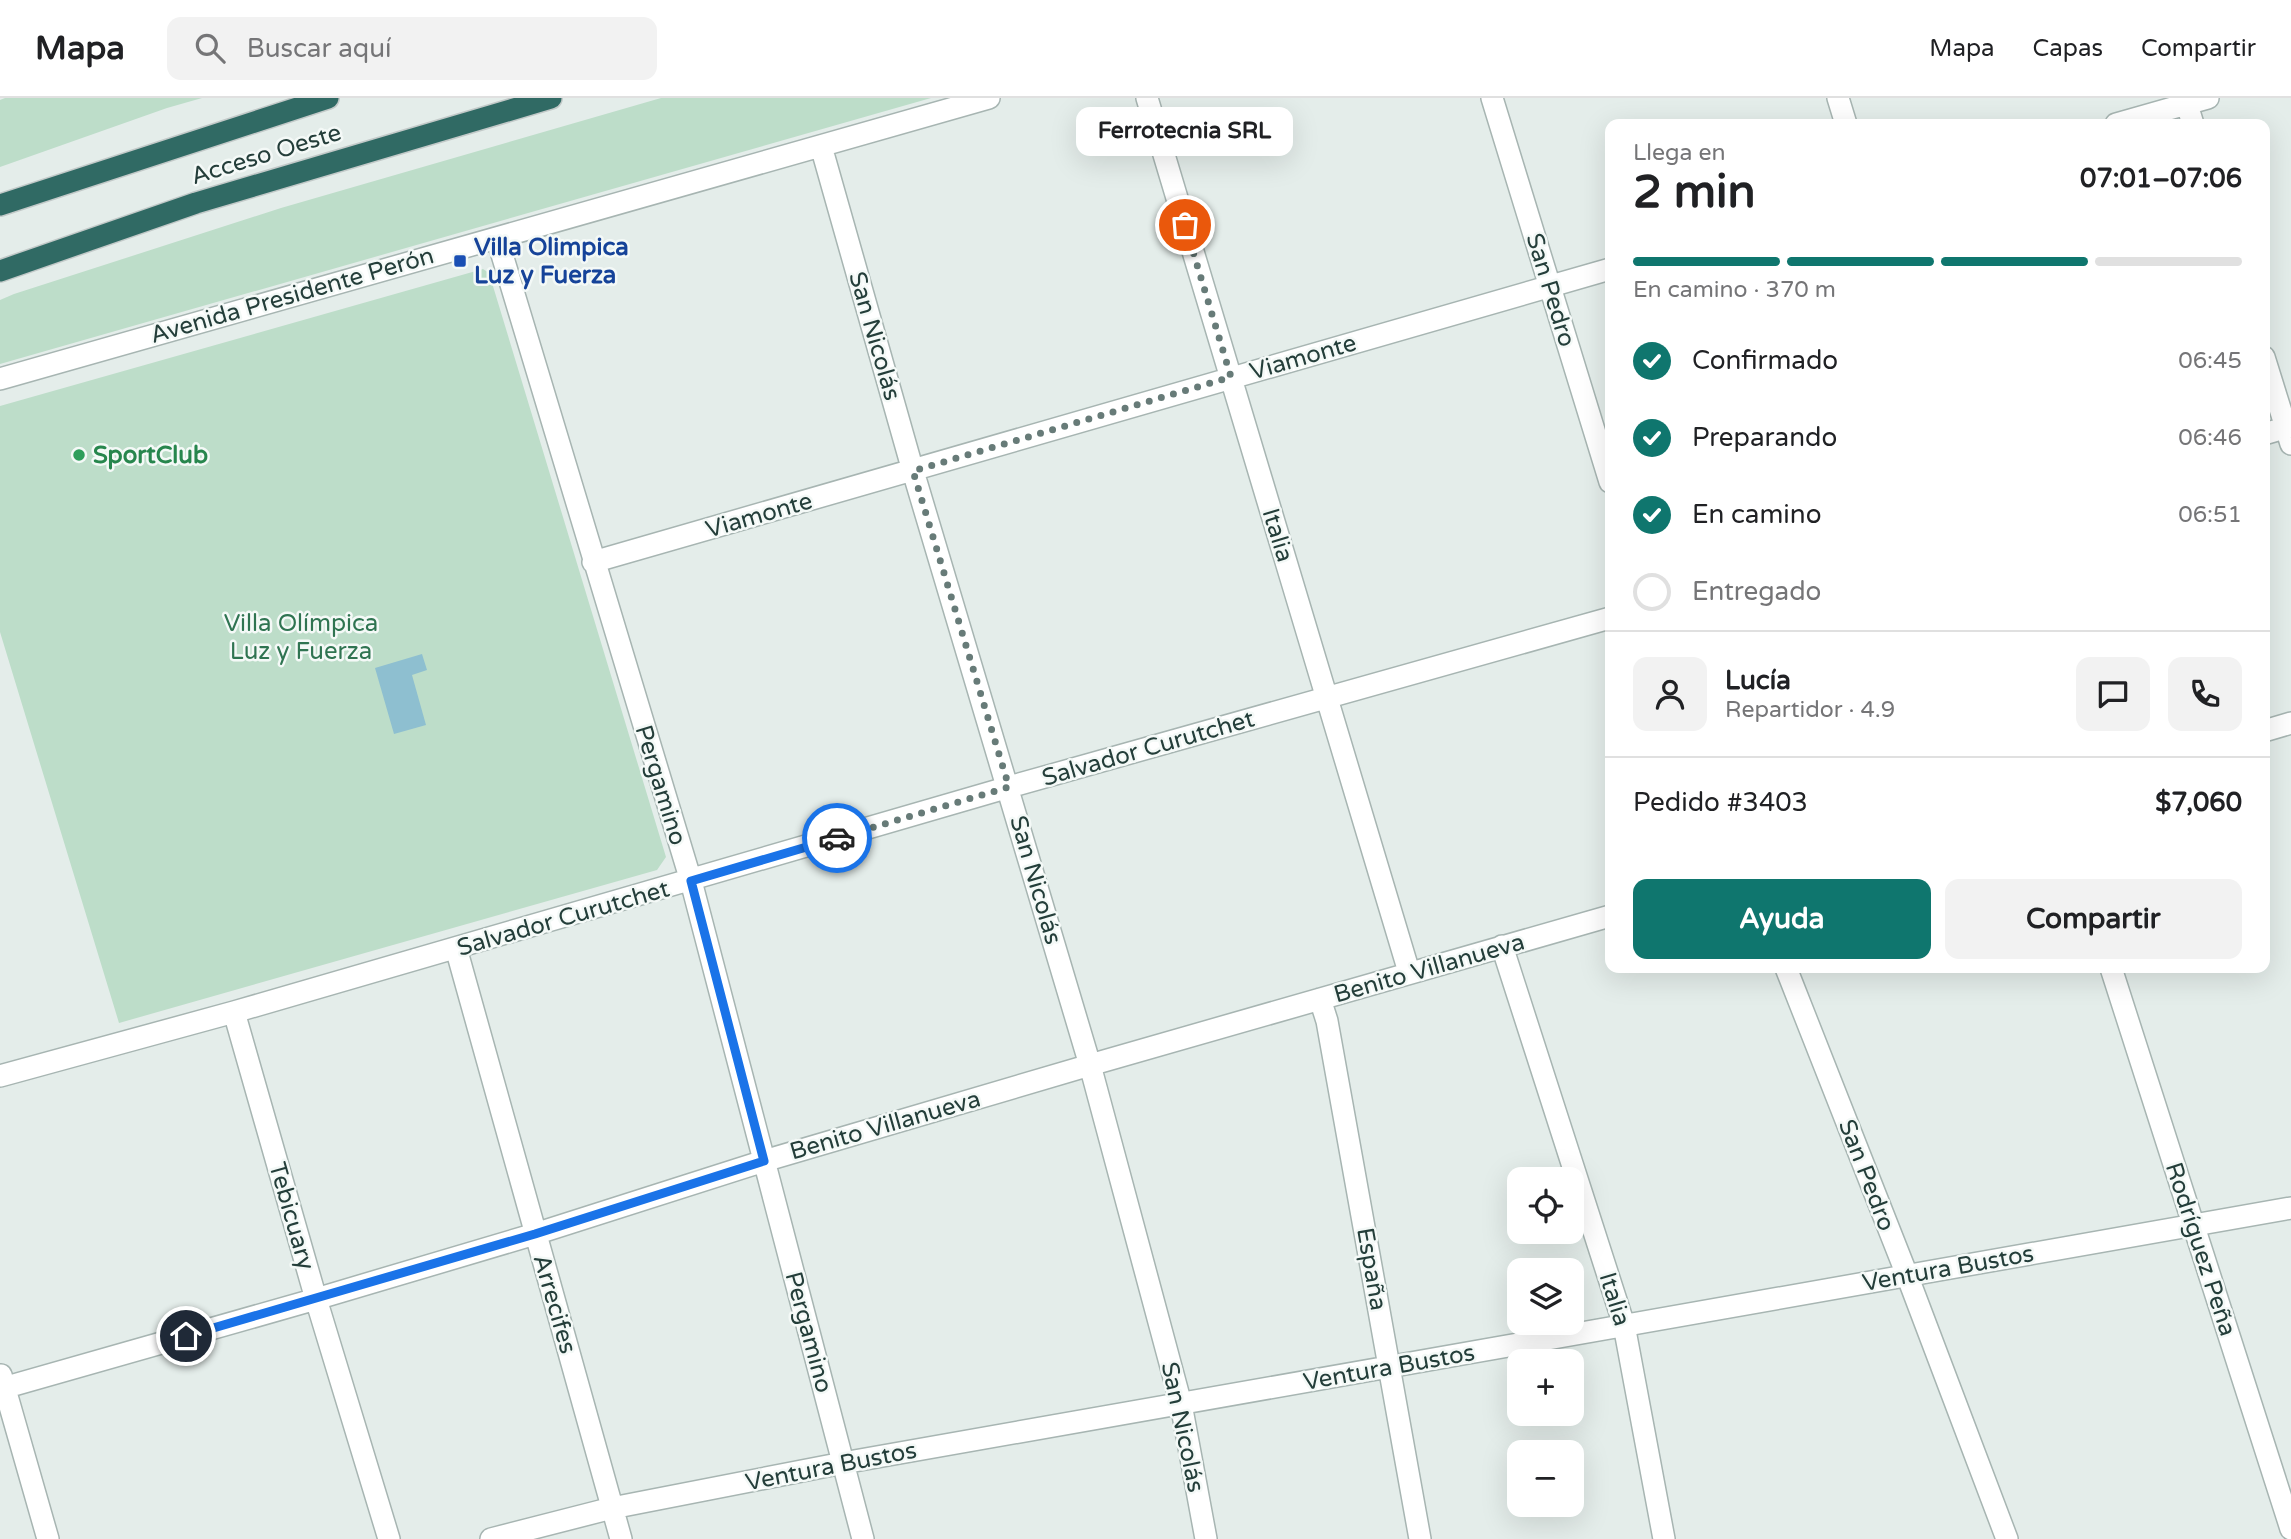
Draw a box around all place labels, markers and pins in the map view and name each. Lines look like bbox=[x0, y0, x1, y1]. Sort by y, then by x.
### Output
callout: Ferrotecnia SRL bbox=[1076, 106, 1294, 155]
pin bbox=[1155, 195, 1215, 255]
place label: Villa Olimpica Luz y Fuerza bbox=[474, 233, 629, 290]
marker: Villa Olimpica Luz y Fuerza bbox=[452, 253, 468, 269]
place label: SportClub bbox=[93, 441, 208, 470]
marker: SportClub bbox=[71, 447, 87, 463]
pin bbox=[156, 1306, 216, 1366]

